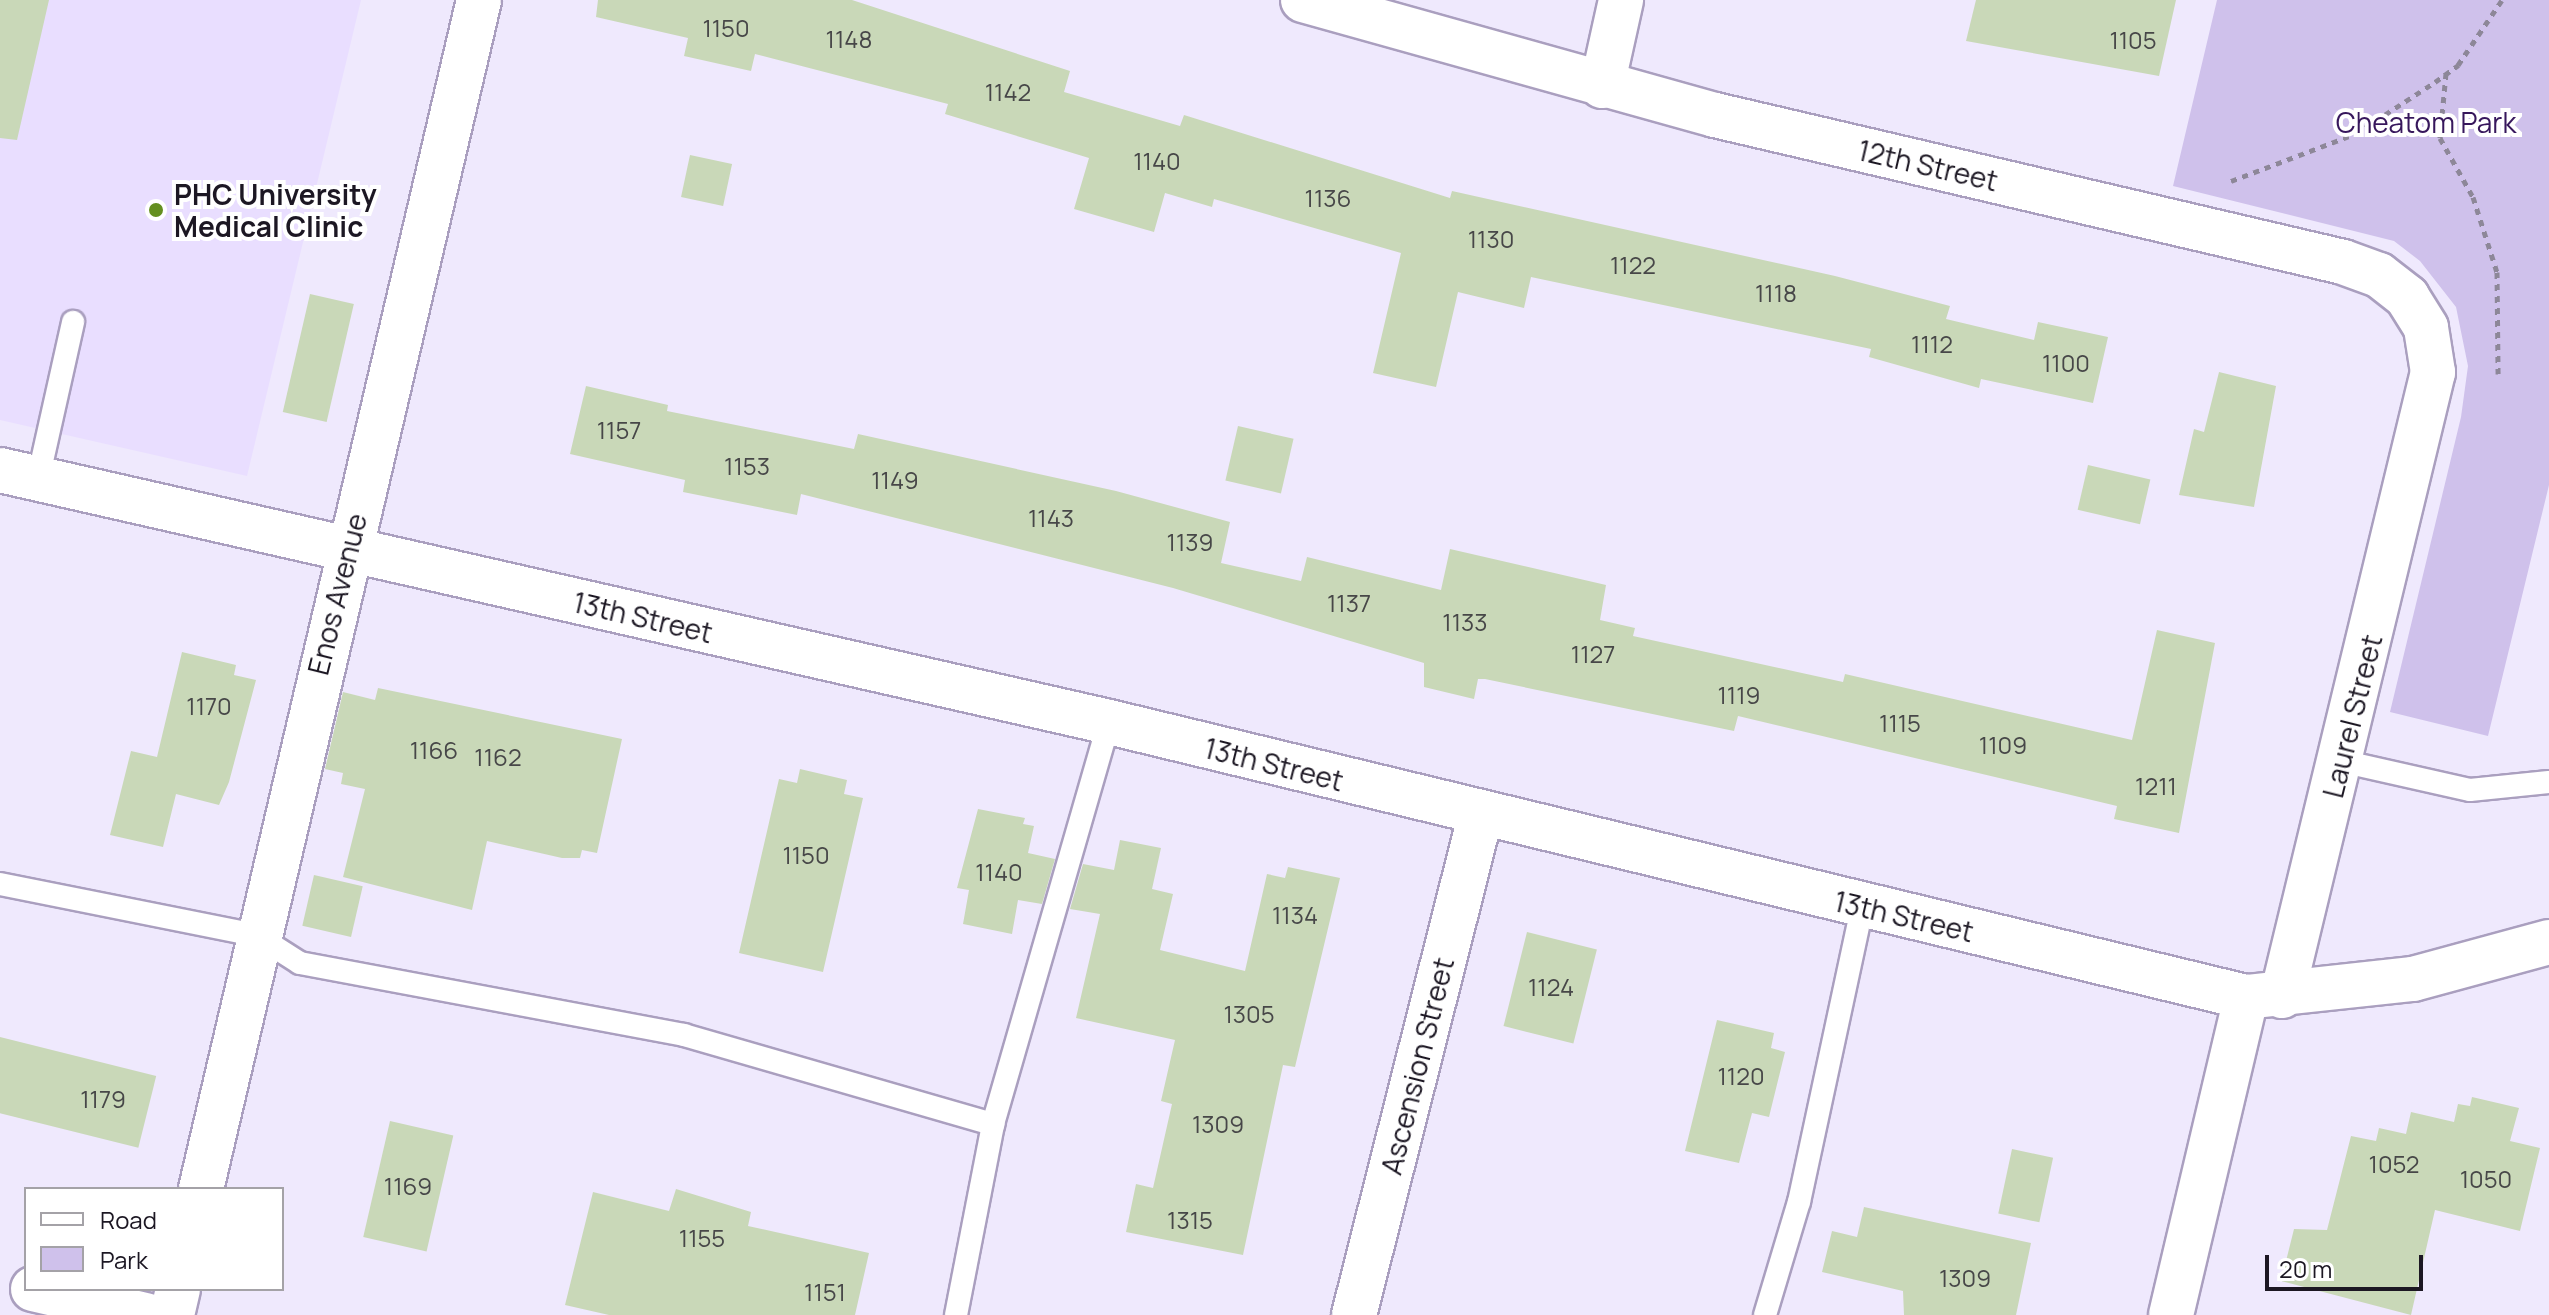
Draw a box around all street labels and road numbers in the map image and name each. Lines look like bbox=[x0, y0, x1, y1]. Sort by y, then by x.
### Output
street label: 12th Street bbox=[1855, 133, 2001, 197]
street label: Enos Avenue bbox=[301, 510, 373, 678]
street label: 13th Street bbox=[570, 585, 716, 649]
street label: Laurel Street bbox=[2315, 631, 2389, 801]
street label: 13th Street bbox=[1201, 731, 1347, 797]
street label: 13th Street bbox=[1831, 884, 1977, 948]
street label: Ascension Street bbox=[1374, 954, 1460, 1178]

